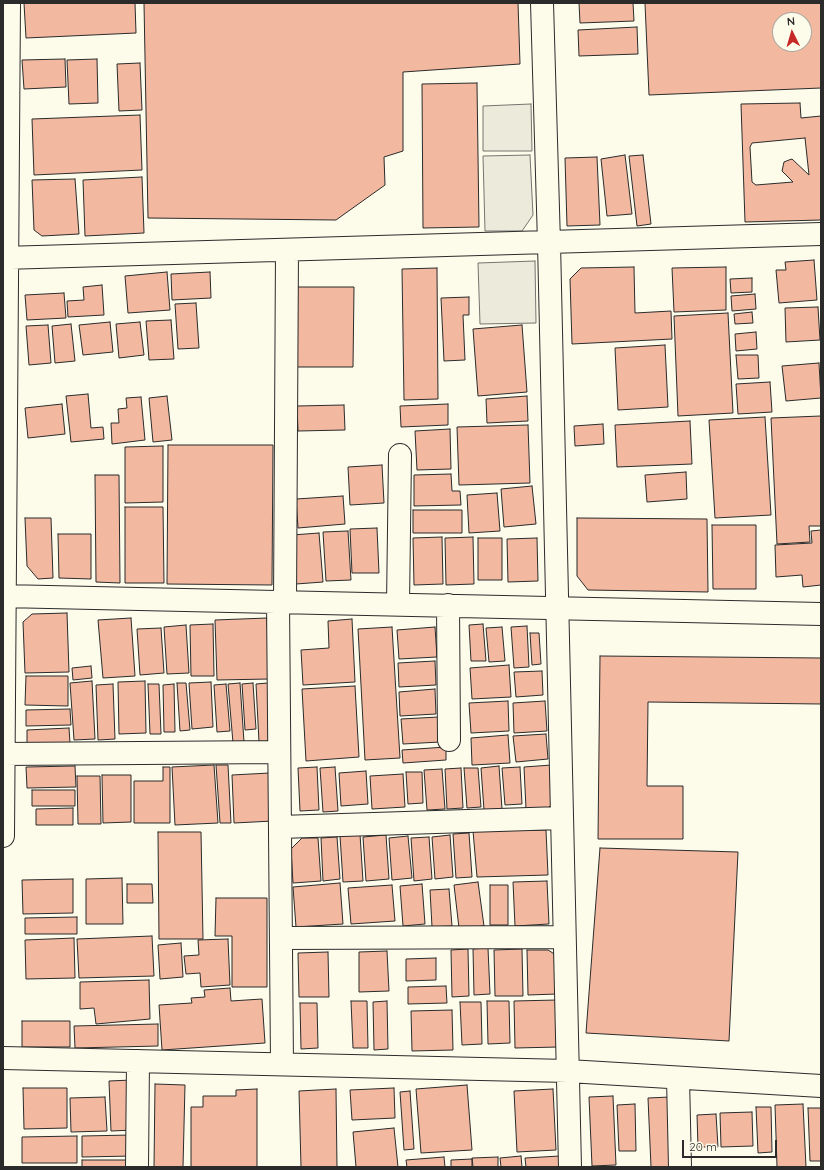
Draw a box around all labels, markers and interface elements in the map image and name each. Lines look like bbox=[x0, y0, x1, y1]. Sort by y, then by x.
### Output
north arrow bbox=[772, 12, 812, 52]
text: N bbox=[786, 14, 796, 28]
scale bar bbox=[684, 1132, 779, 1158]
text: 20 m bbox=[689, 1139, 717, 1154]

